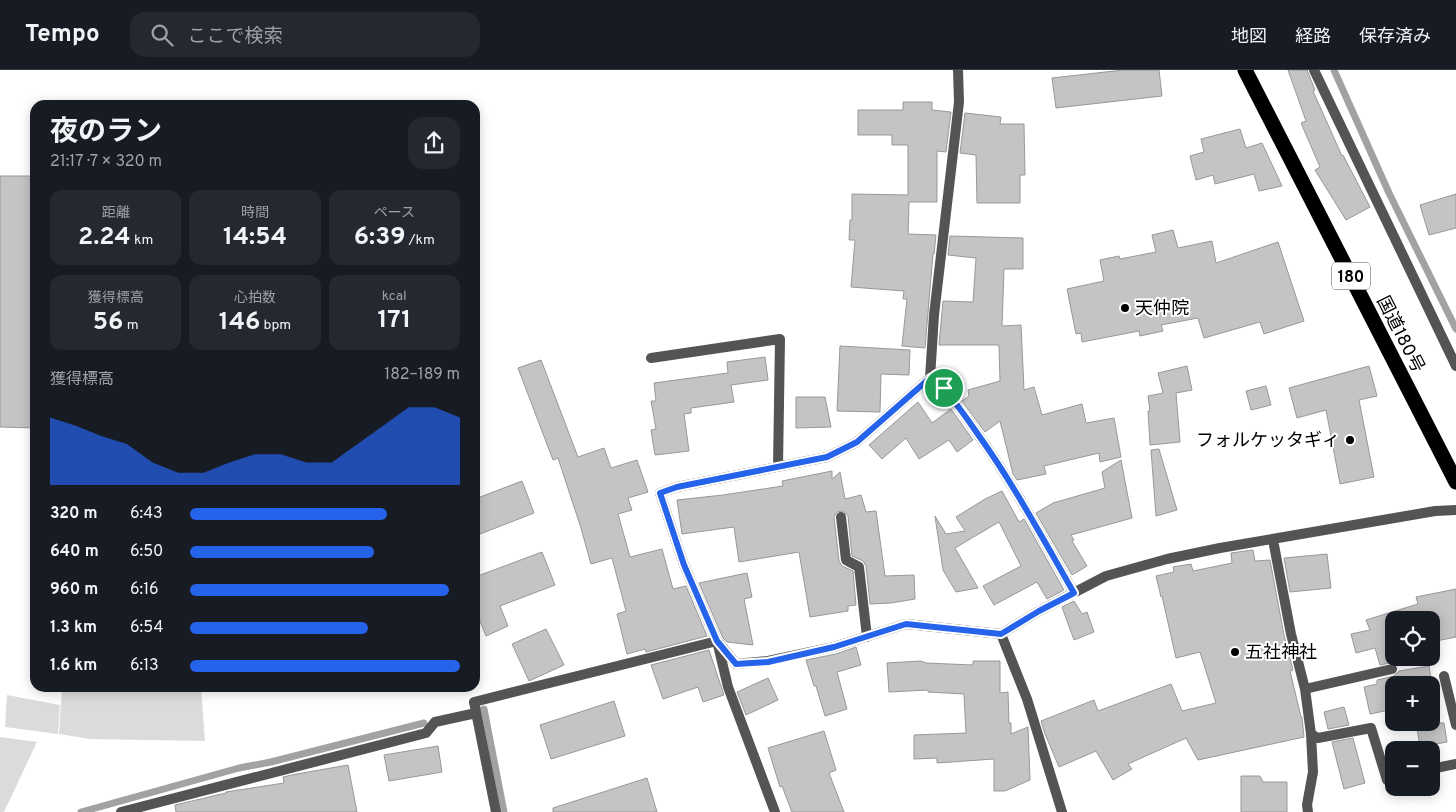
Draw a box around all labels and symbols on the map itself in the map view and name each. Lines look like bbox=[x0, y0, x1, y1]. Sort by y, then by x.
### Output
road number: 180 bbox=[1332, 262, 1370, 290]
street label: 国道180号 bbox=[1371, 292, 1429, 377]
place label: 天仲院 bbox=[1135, 298, 1189, 321]
marker: 天仲院 bbox=[1119, 302, 1131, 314]
pin bbox=[923, 367, 965, 409]
place label: フォルケッタギィ bbox=[1196, 430, 1340, 453]
marker: フォルケッタギィ bbox=[1344, 434, 1356, 446]
place label: 五社神社 bbox=[1245, 642, 1317, 665]
marker: 五社神社 bbox=[1229, 646, 1241, 658]

